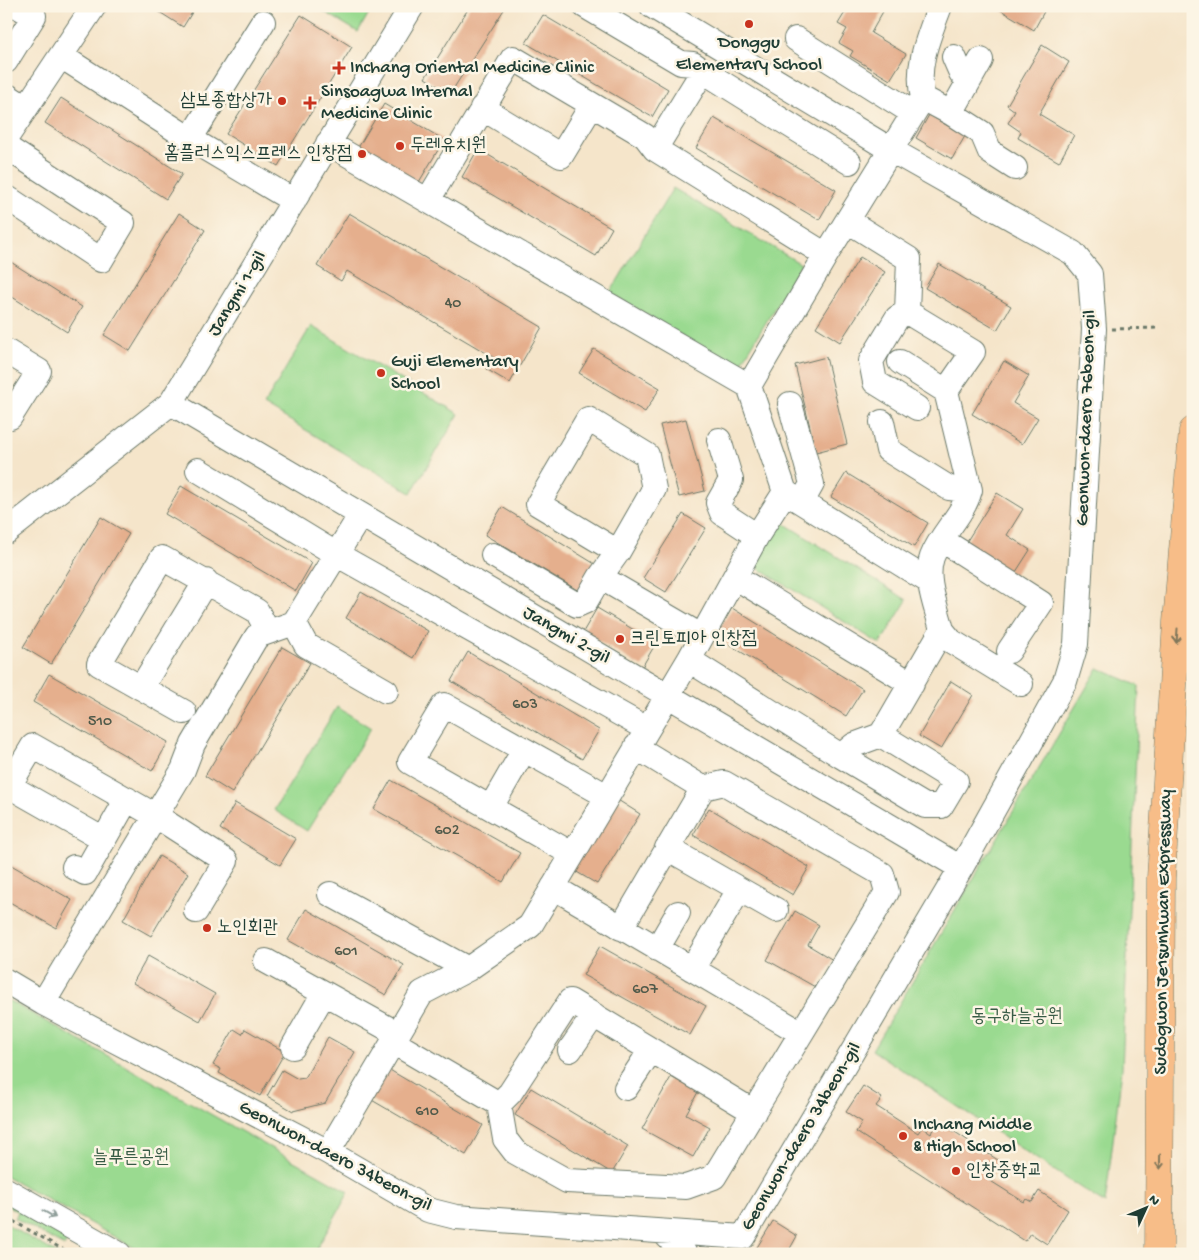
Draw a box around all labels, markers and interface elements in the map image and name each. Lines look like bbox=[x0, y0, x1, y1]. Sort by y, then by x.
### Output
marker: Donggu Elementary School bbox=[743, 18, 755, 30]
place label: Donggu Elementary School bbox=[676, 32, 822, 77]
place label: Inchang Oriental Medicine Clinic bbox=[350, 57, 594, 80]
marker: Inchang Oriental Medicine Clinic bbox=[332, 61, 346, 75]
place label: Sinsoagwa Internal Medicine Clinic bbox=[321, 81, 473, 126]
place label: 삼보종합상가 bbox=[180, 90, 273, 113]
marker: 삼보종합상가 bbox=[276, 95, 288, 107]
marker: Sinsoagwa Internal Medicine Clinic bbox=[303, 96, 317, 110]
place label: 두레유치원 bbox=[410, 135, 486, 158]
marker: 두레유치원 bbox=[394, 140, 406, 152]
place label: 홈플러스익스프레스 인창점 bbox=[164, 143, 352, 166]
marker: 홈플러스익스프레스 인창점 bbox=[356, 148, 368, 160]
street label: Jangmi 1-gil bbox=[204, 247, 272, 341]
house number: 40 bbox=[445, 295, 461, 314]
street label: Geonwon-daero 76beon-gil bbox=[1072, 310, 1102, 526]
place label: Guji Elementary School bbox=[391, 351, 519, 396]
marker: Guji Elementary School bbox=[375, 367, 387, 379]
street label: Jangmi 2-gil bbox=[518, 602, 614, 670]
place label: 크린토피아 인창점 bbox=[630, 628, 757, 651]
one-way arrow bbox=[1172, 628, 1181, 644]
marker: 크린토피아 인창점 bbox=[614, 633, 626, 645]
house number: 603 bbox=[512, 696, 538, 715]
house number: 510 bbox=[88, 713, 112, 732]
street label: Sudogwon Je1sunhwan Expressway bbox=[1150, 788, 1178, 1075]
house number: 602 bbox=[434, 822, 460, 841]
place label: 노인회관 bbox=[217, 917, 278, 940]
marker: 노인회관 bbox=[201, 922, 213, 934]
house number: 601 bbox=[334, 943, 358, 962]
house number: 607 bbox=[632, 981, 658, 1000]
park label: 동구하늘공원 bbox=[971, 1006, 1063, 1029]
street label: Geonwon-daero 34beon-gil bbox=[737, 1039, 867, 1235]
street label: Geonwon-daero 34beon-gil bbox=[234, 1096, 436, 1218]
house number: 610 bbox=[415, 1103, 439, 1122]
place label: Inchang Middle & High School bbox=[913, 1114, 1032, 1159]
marker: Inchang Middle & High School bbox=[897, 1130, 909, 1142]
park label: 늘푸른공원 bbox=[93, 1147, 169, 1170]
one-way arrow bbox=[1156, 1154, 1165, 1170]
place label: 인창중학교 bbox=[966, 1160, 1042, 1183]
marker: 인창중학교 bbox=[950, 1165, 962, 1177]
north arrow bbox=[1122, 1182, 1172, 1232]
text: N bbox=[1144, 1192, 1163, 1210]
one-way arrow bbox=[41, 1209, 56, 1219]

